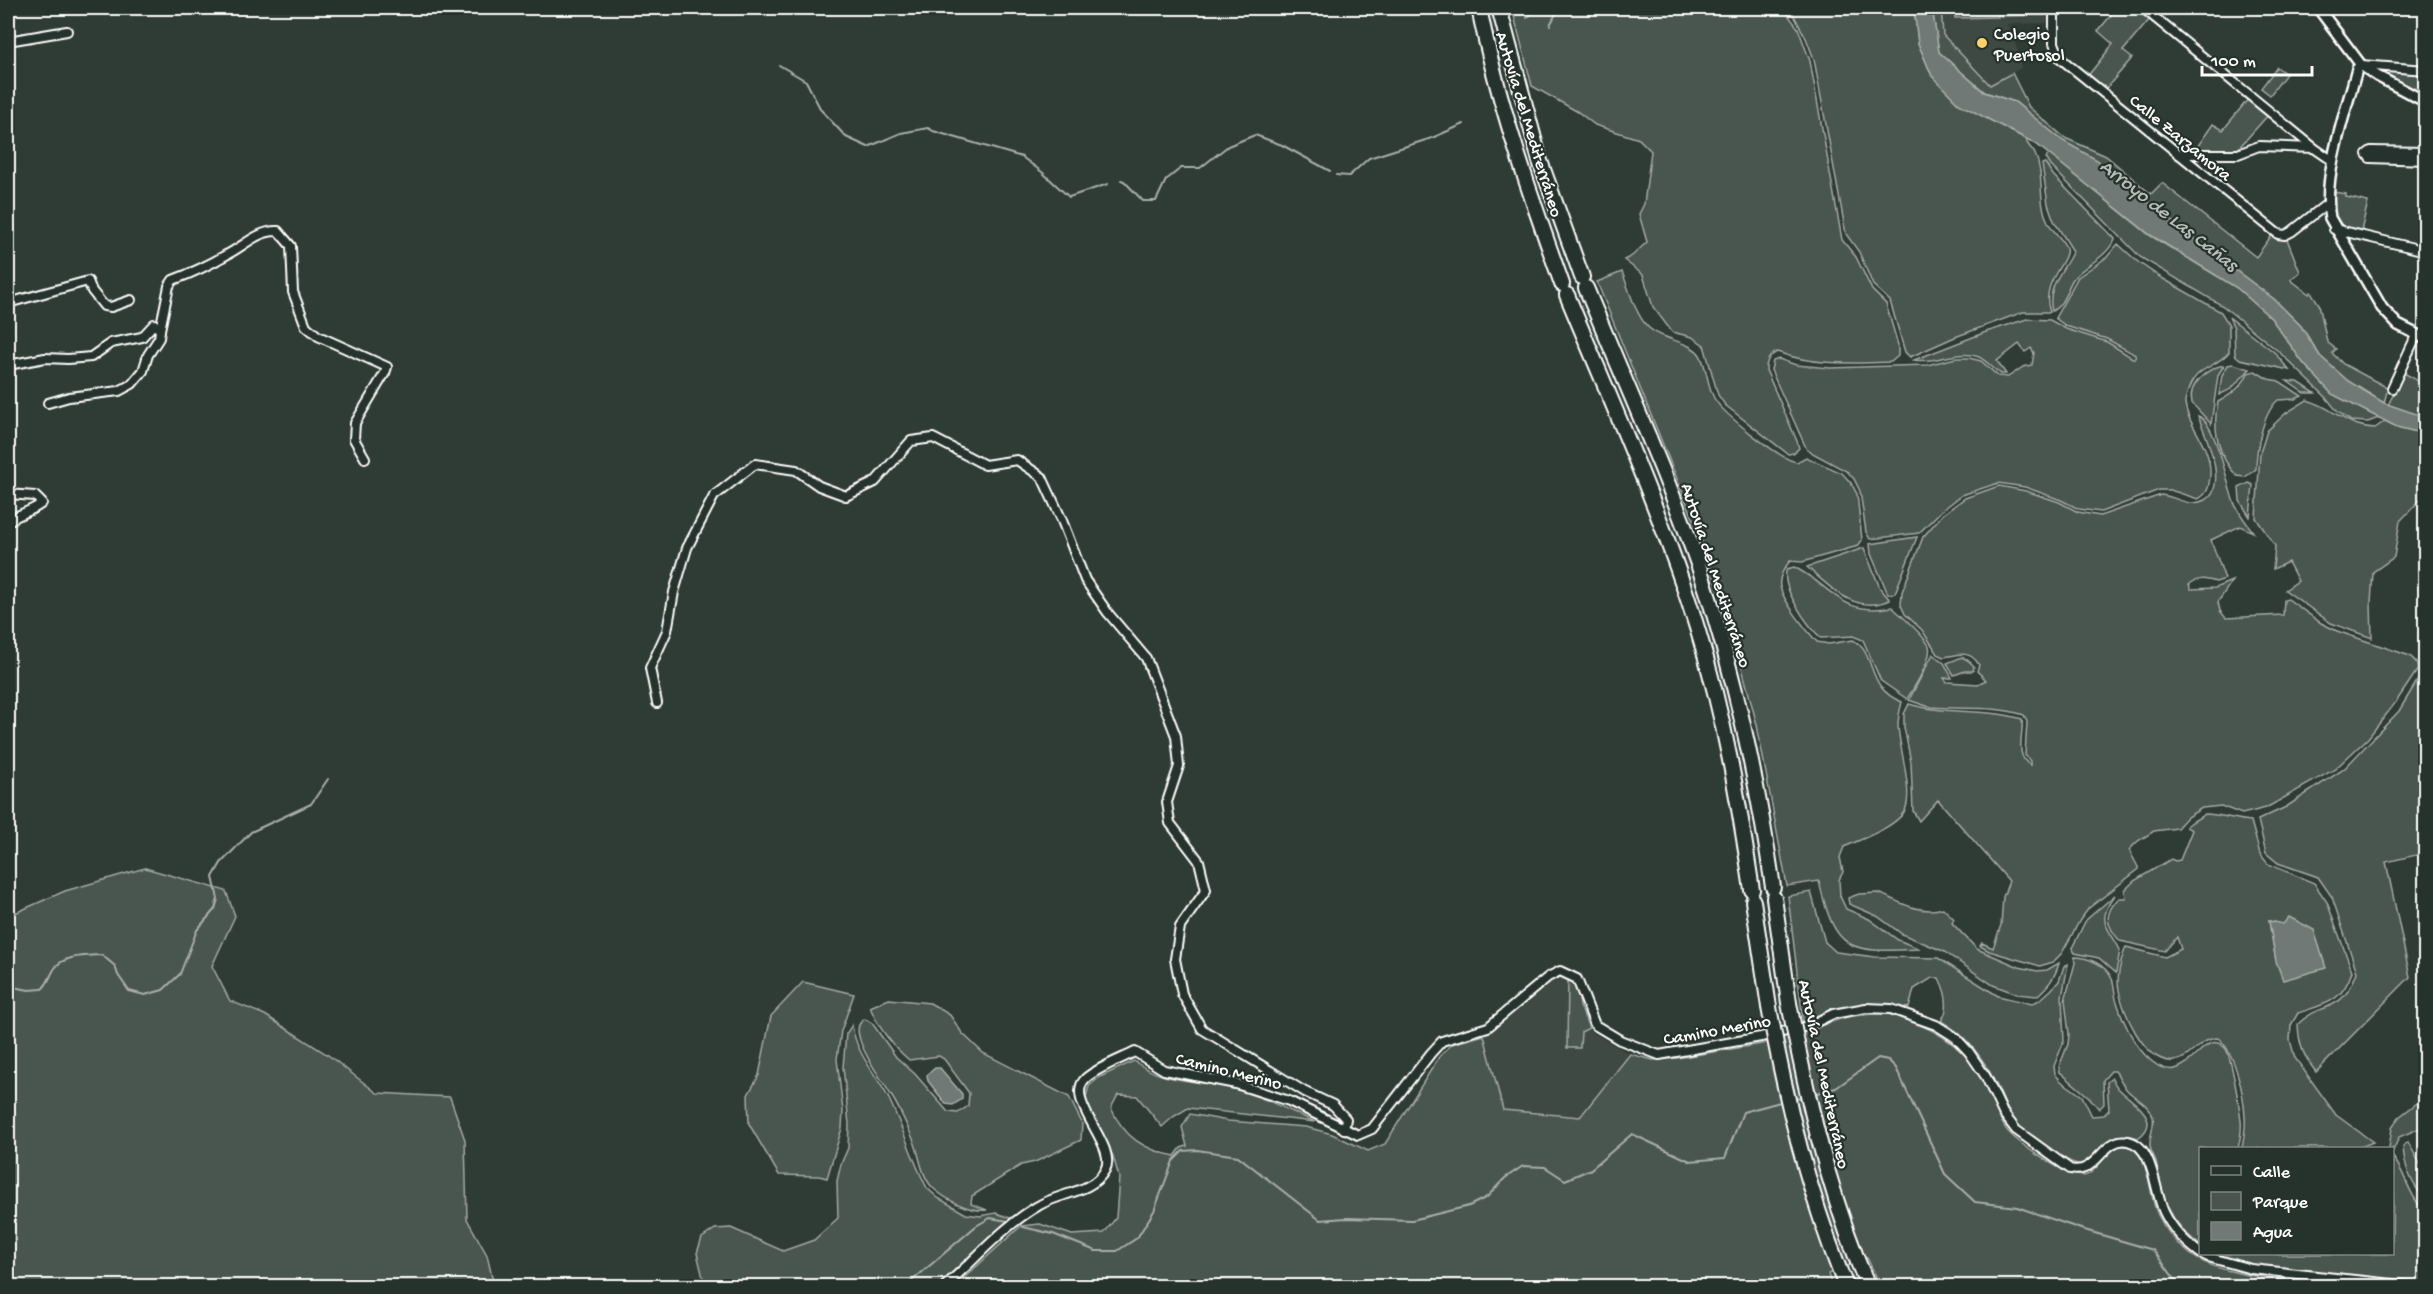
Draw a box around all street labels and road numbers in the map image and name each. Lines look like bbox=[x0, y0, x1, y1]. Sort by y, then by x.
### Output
street label: Autovía del Mediterráneo bbox=[1489, 30, 1566, 220]
street label: Calle Zarzamora bbox=[2124, 91, 2236, 187]
street label: Autovía del Mediterráneo bbox=[1675, 481, 1754, 671]
street label: Autovía del Mediterráneo bbox=[1792, 978, 1853, 1171]
street label: Camino Merino bbox=[1662, 1012, 1773, 1051]
street label: Camino Merino bbox=[1173, 1049, 1284, 1096]

